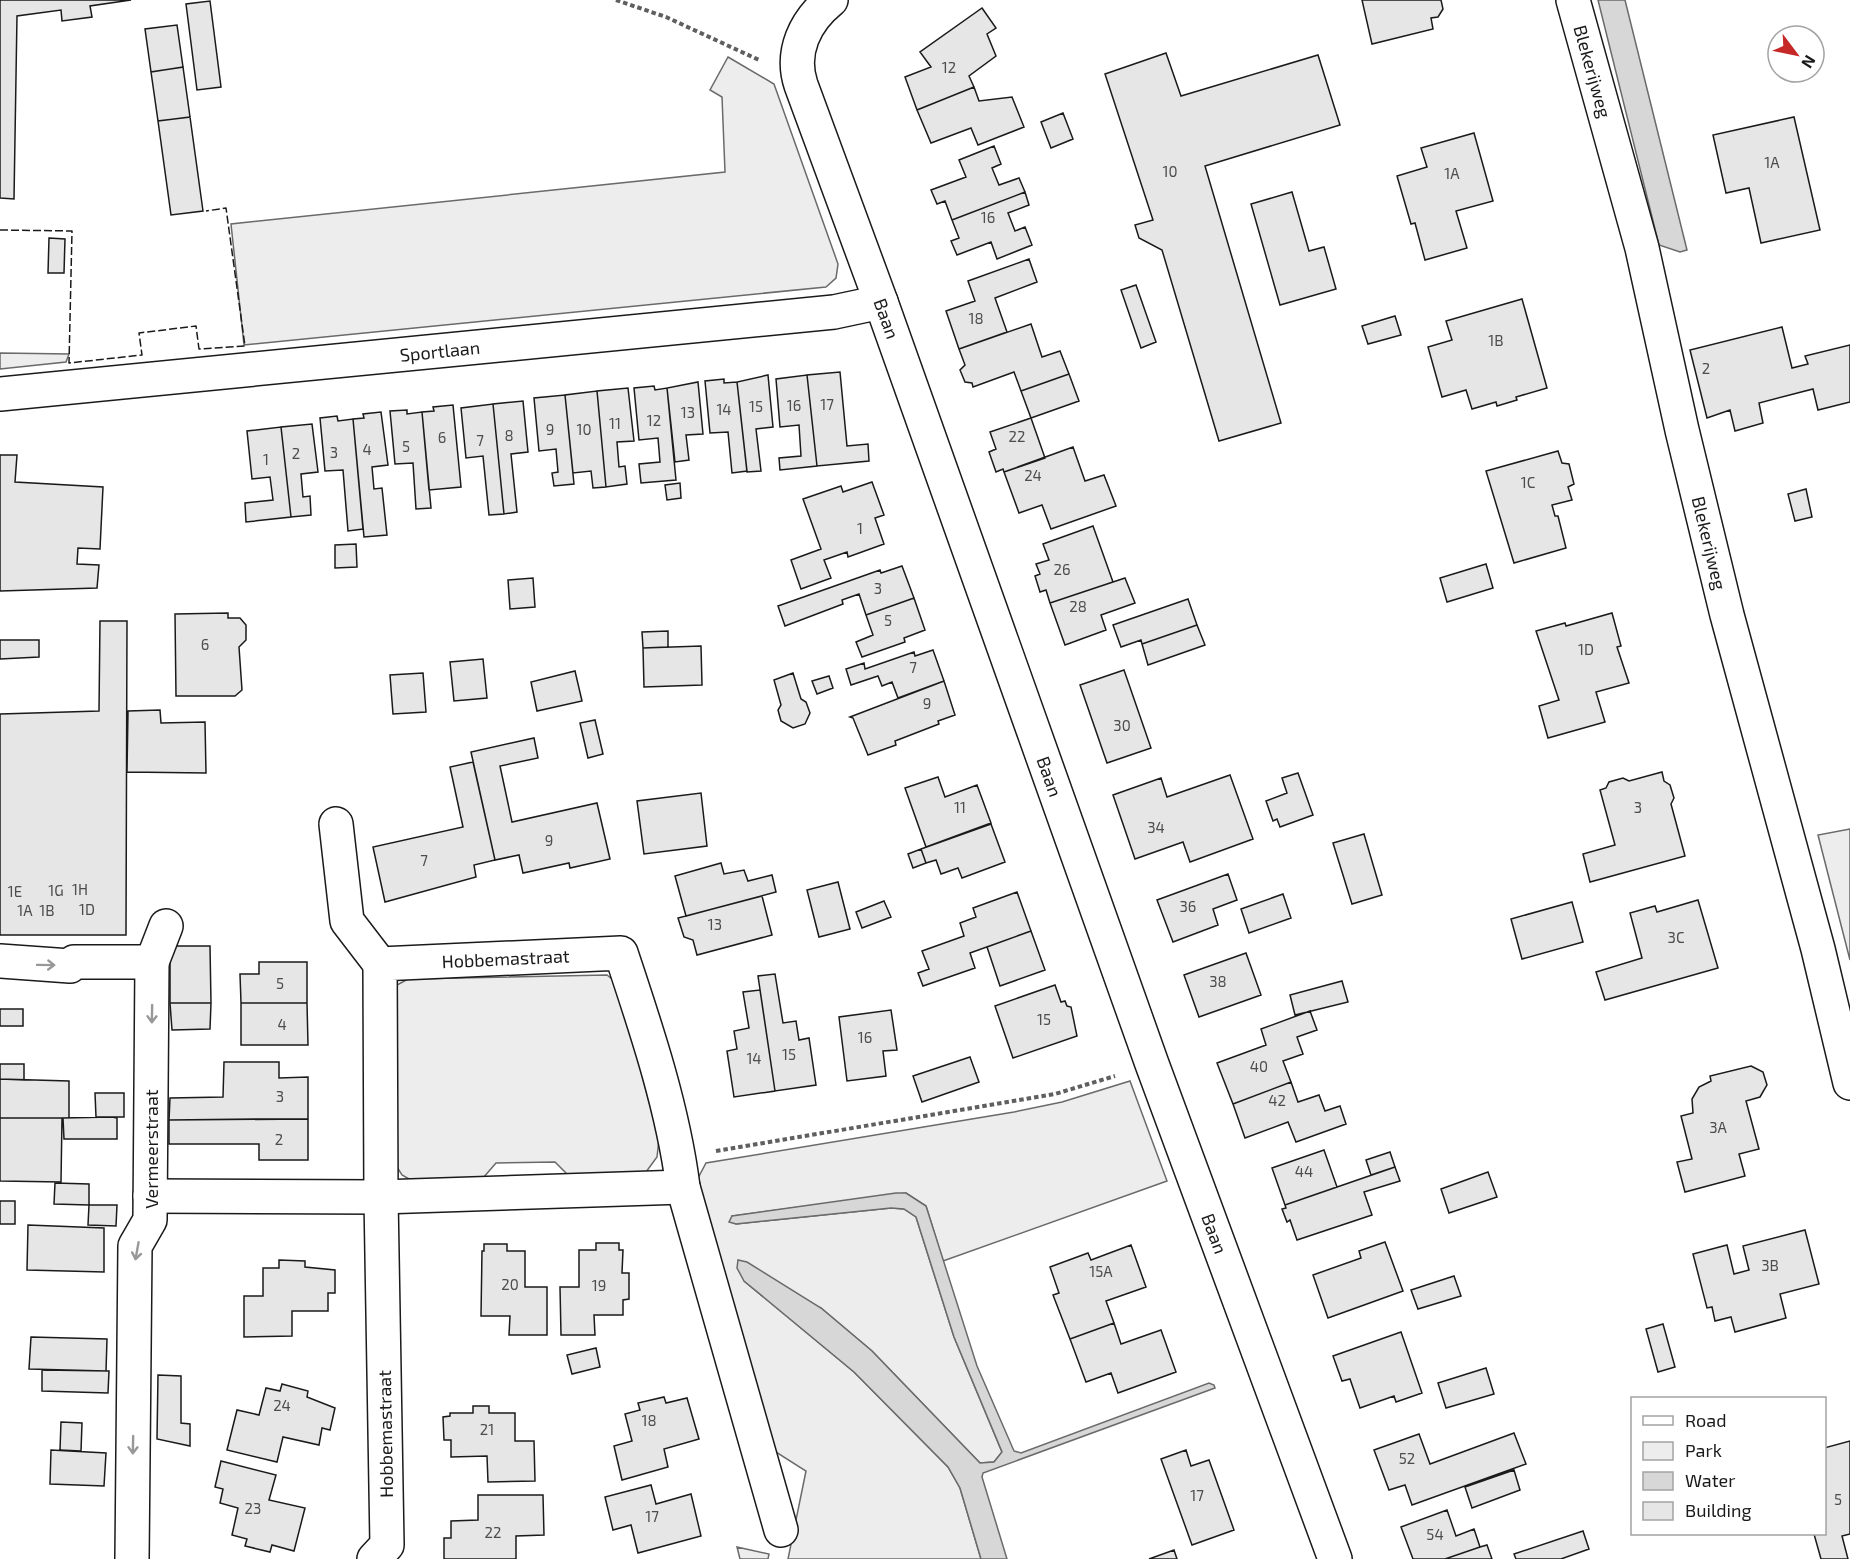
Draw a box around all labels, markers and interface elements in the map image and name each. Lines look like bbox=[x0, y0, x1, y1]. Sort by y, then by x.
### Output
street label: Blekerijweg bbox=[1569, 22, 1616, 120]
north arrow bbox=[1766, 24, 1826, 84]
text: N bbox=[1798, 52, 1820, 72]
house number: 12 bbox=[942, 58, 956, 76]
house number: 1A bbox=[1764, 153, 1780, 171]
house number: 10 bbox=[1162, 162, 1178, 180]
house number: 1A bbox=[1444, 164, 1460, 182]
house number: 16 bbox=[981, 208, 995, 226]
street label: Baan bbox=[870, 295, 904, 342]
house number: 18 bbox=[968, 309, 984, 327]
house number: 1B bbox=[1488, 331, 1504, 349]
street label: Sportlaan bbox=[399, 336, 481, 366]
house number: 2 bbox=[1702, 359, 1710, 377]
house number: 17 bbox=[820, 395, 834, 413]
house number: 16 bbox=[787, 396, 801, 414]
house number: 15 bbox=[749, 397, 763, 415]
house number: 14 bbox=[716, 400, 732, 418]
house number: 13 bbox=[681, 403, 695, 421]
house number: 12 bbox=[647, 411, 661, 429]
house number: 11 bbox=[609, 414, 621, 432]
house number: 9 bbox=[546, 420, 554, 438]
house number: 10 bbox=[576, 420, 592, 438]
house number: 8 bbox=[504, 426, 514, 444]
house number: 22 bbox=[1009, 427, 1025, 445]
house number: 6 bbox=[438, 428, 446, 446]
house number: 7 bbox=[476, 431, 484, 449]
house number: 5 bbox=[402, 437, 410, 455]
house number: 4 bbox=[362, 440, 372, 458]
house number: 3 bbox=[330, 443, 338, 461]
house number: 2 bbox=[292, 444, 300, 462]
house number: 1 bbox=[263, 450, 269, 468]
house number: 24 bbox=[1024, 466, 1042, 484]
house number: 1C bbox=[1521, 473, 1536, 491]
street label: Blekerijweg bbox=[1688, 494, 1731, 592]
house number: 1 bbox=[857, 519, 863, 537]
house number: 26 bbox=[1053, 560, 1071, 578]
house number: 3 bbox=[874, 579, 882, 597]
house number: 28 bbox=[1069, 597, 1087, 615]
house number: 5 bbox=[884, 611, 892, 629]
house number: 6 bbox=[201, 635, 209, 653]
house number: 1D bbox=[1578, 640, 1594, 658]
house number: 7 bbox=[909, 658, 917, 676]
house number: 9 bbox=[923, 694, 931, 712]
house number: 30 bbox=[1113, 716, 1131, 734]
street label: Baan bbox=[1032, 753, 1067, 800]
house number: 11 bbox=[954, 798, 966, 816]
house number: 3 bbox=[1634, 798, 1642, 816]
house number: 34 bbox=[1147, 818, 1165, 836]
house number: 9 bbox=[545, 831, 553, 849]
house number: 7 bbox=[420, 851, 428, 869]
house number: 1H bbox=[72, 880, 88, 898]
house number: 1G bbox=[48, 881, 64, 899]
house number: 1E bbox=[8, 882, 22, 900]
house number: 36 bbox=[1180, 897, 1196, 915]
house number: 1D bbox=[79, 900, 95, 918]
house number: 1A bbox=[17, 901, 33, 919]
house number: 1B bbox=[39, 901, 55, 919]
house number: 13 bbox=[708, 915, 722, 933]
house number: 3C bbox=[1668, 928, 1685, 946]
street label: Hobbemastraat bbox=[441, 944, 570, 972]
one-way arrow bbox=[36, 960, 56, 971]
house number: 38 bbox=[1209, 972, 1227, 990]
house number: 5 bbox=[276, 974, 284, 992]
one-way arrow bbox=[146, 1004, 158, 1024]
house number: 15 bbox=[1037, 1010, 1051, 1028]
house number: 4 bbox=[277, 1015, 287, 1033]
house number: 16 bbox=[858, 1028, 872, 1046]
house number: 15 bbox=[782, 1045, 796, 1063]
house number: 14 bbox=[746, 1049, 762, 1067]
house number: 40 bbox=[1250, 1057, 1268, 1075]
house number: 3 bbox=[276, 1087, 284, 1105]
street label: Vermeerstraat bbox=[140, 1089, 162, 1209]
house number: 42 bbox=[1268, 1091, 1286, 1109]
house number: 3A bbox=[1709, 1118, 1728, 1136]
house number: 2 bbox=[275, 1130, 283, 1148]
house number: 44 bbox=[1295, 1162, 1313, 1180]
street label: Baan bbox=[1197, 1210, 1232, 1257]
one-way arrow bbox=[131, 1241, 142, 1260]
house number: 3B bbox=[1761, 1256, 1779, 1274]
house number: 15A bbox=[1089, 1262, 1113, 1280]
house number: 20 bbox=[501, 1275, 519, 1293]
house number: 19 bbox=[592, 1276, 606, 1294]
street label: Hobbemastraat bbox=[373, 1370, 397, 1498]
house number: 24 bbox=[273, 1396, 291, 1414]
legend bbox=[1631, 1397, 1826, 1535]
text: Road bbox=[1685, 1409, 1726, 1431]
house number: 18 bbox=[641, 1411, 657, 1429]
house number: 21 bbox=[480, 1420, 494, 1438]
one-way arrow bbox=[127, 1435, 139, 1455]
text: Park bbox=[1685, 1439, 1722, 1461]
house number: 52 bbox=[1399, 1449, 1415, 1467]
text: Water bbox=[1685, 1469, 1735, 1491]
house number: 17 bbox=[1190, 1486, 1204, 1504]
house number: 5 bbox=[1834, 1490, 1842, 1508]
house number: 23 bbox=[245, 1499, 261, 1517]
text: Building bbox=[1685, 1499, 1752, 1521]
house number: 17 bbox=[645, 1507, 659, 1525]
house number: 22 bbox=[485, 1523, 501, 1541]
house number: 54 bbox=[1426, 1525, 1444, 1543]

